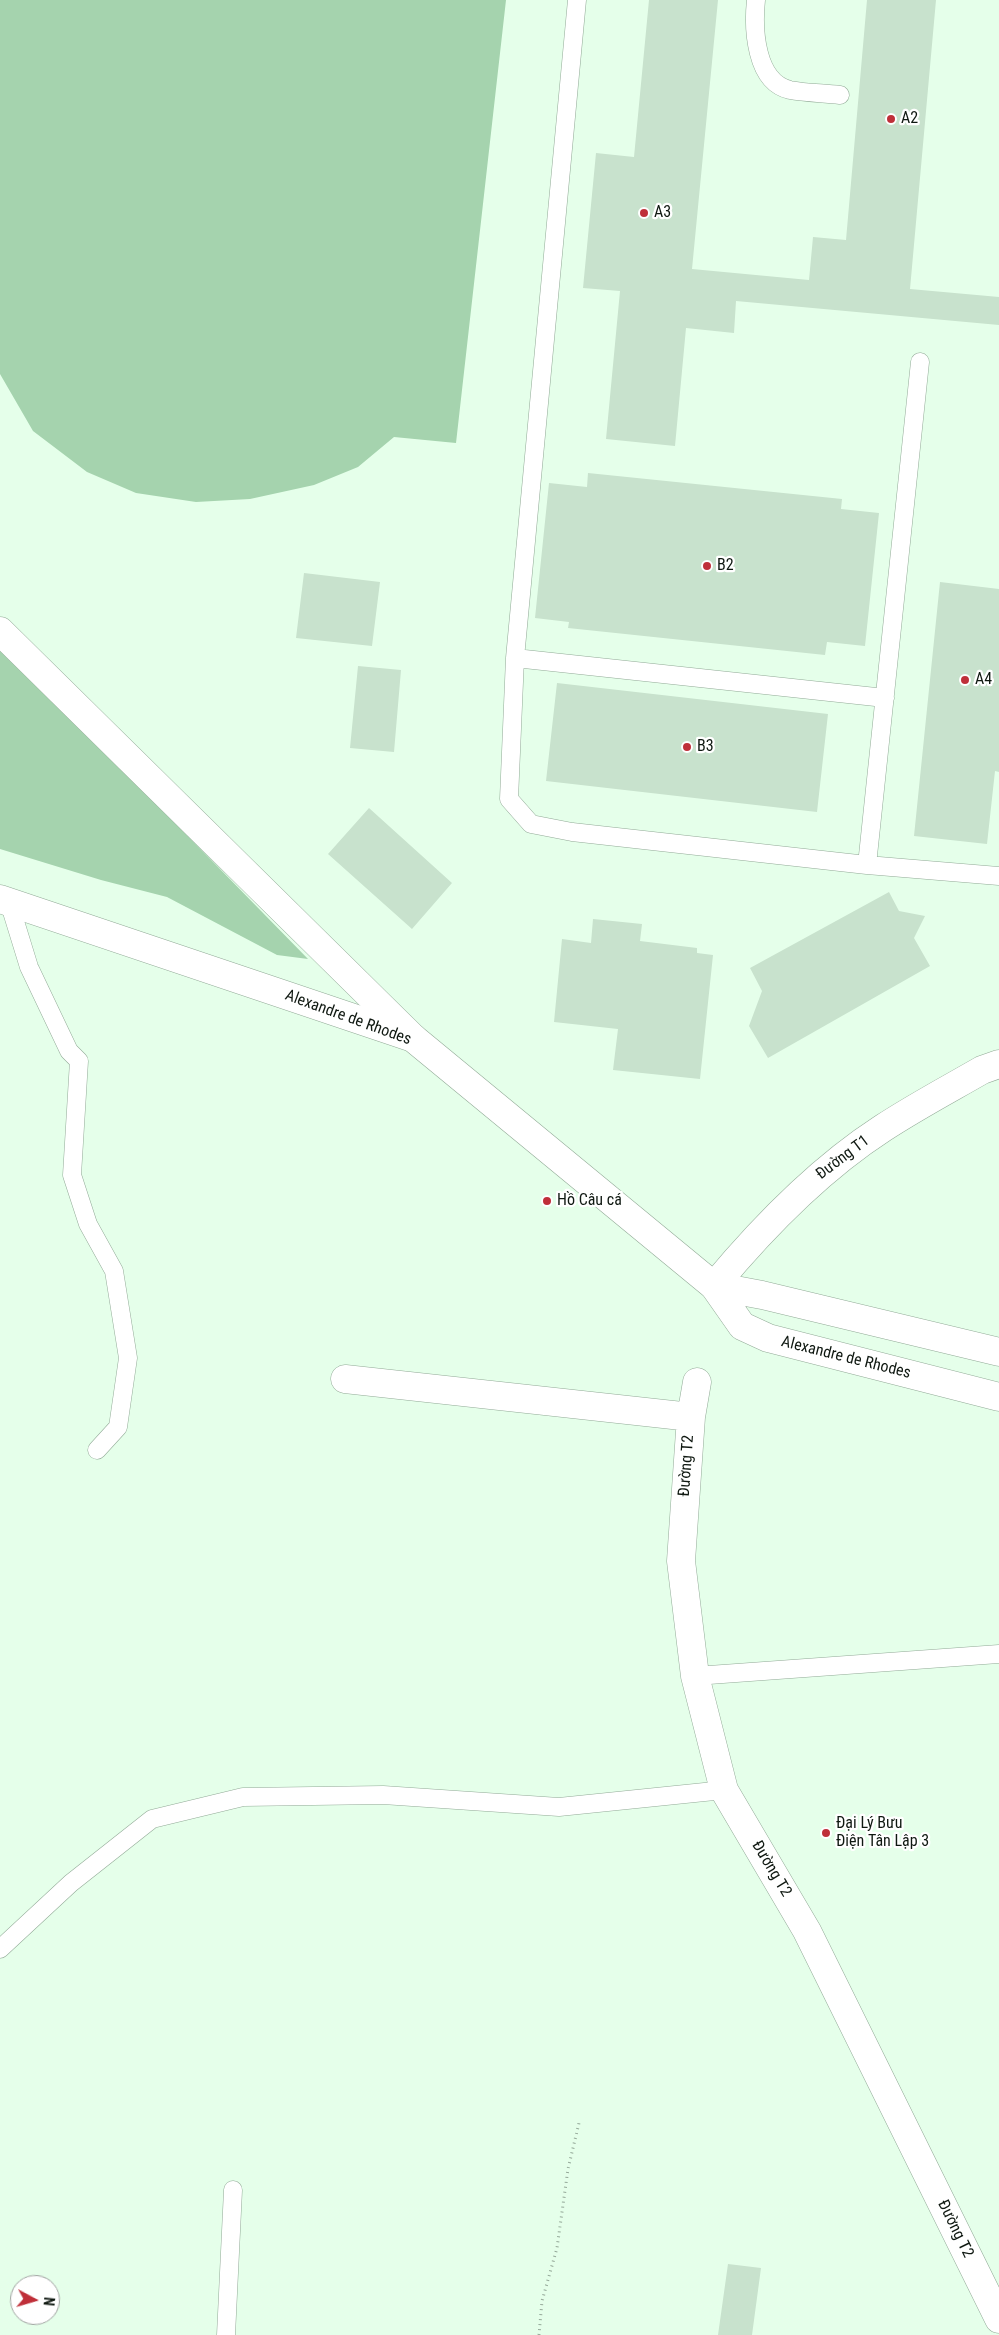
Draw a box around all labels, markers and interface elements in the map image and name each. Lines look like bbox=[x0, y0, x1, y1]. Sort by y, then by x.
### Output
place label: A2 bbox=[901, 109, 918, 129]
marker: A2 bbox=[885, 113, 897, 125]
place label: A3 bbox=[654, 203, 671, 223]
marker: A3 bbox=[638, 207, 650, 219]
place label: B2 bbox=[717, 556, 734, 576]
marker: B2 bbox=[701, 560, 713, 572]
place label: A4 bbox=[975, 670, 992, 690]
marker: A4 bbox=[959, 674, 971, 686]
place label: B3 bbox=[697, 737, 714, 757]
marker: B3 bbox=[681, 741, 693, 753]
street label: Alexandre de Rhodes bbox=[282, 986, 414, 1050]
street label: Đường T1 bbox=[813, 1132, 873, 1184]
place label: Hồ Câu cá bbox=[557, 1191, 622, 1211]
marker: Hồ Câu cá bbox=[541, 1195, 553, 1207]
street label: Alexandre de Rhodes bbox=[779, 1333, 913, 1383]
street label: Đường T2 bbox=[675, 1435, 699, 1497]
place label: Đại Lý Bưu Điện Tân Lập 3 bbox=[836, 1814, 929, 1852]
marker: Đại Lý Bưu Điện Tân Lập 3 bbox=[820, 1827, 832, 1839]
street label: Đường T2 bbox=[747, 1838, 795, 1900]
street label: Đường T2 bbox=[933, 2197, 977, 2261]
north arrow bbox=[10, 2275, 60, 2325]
text: N bbox=[41, 2296, 57, 2307]

